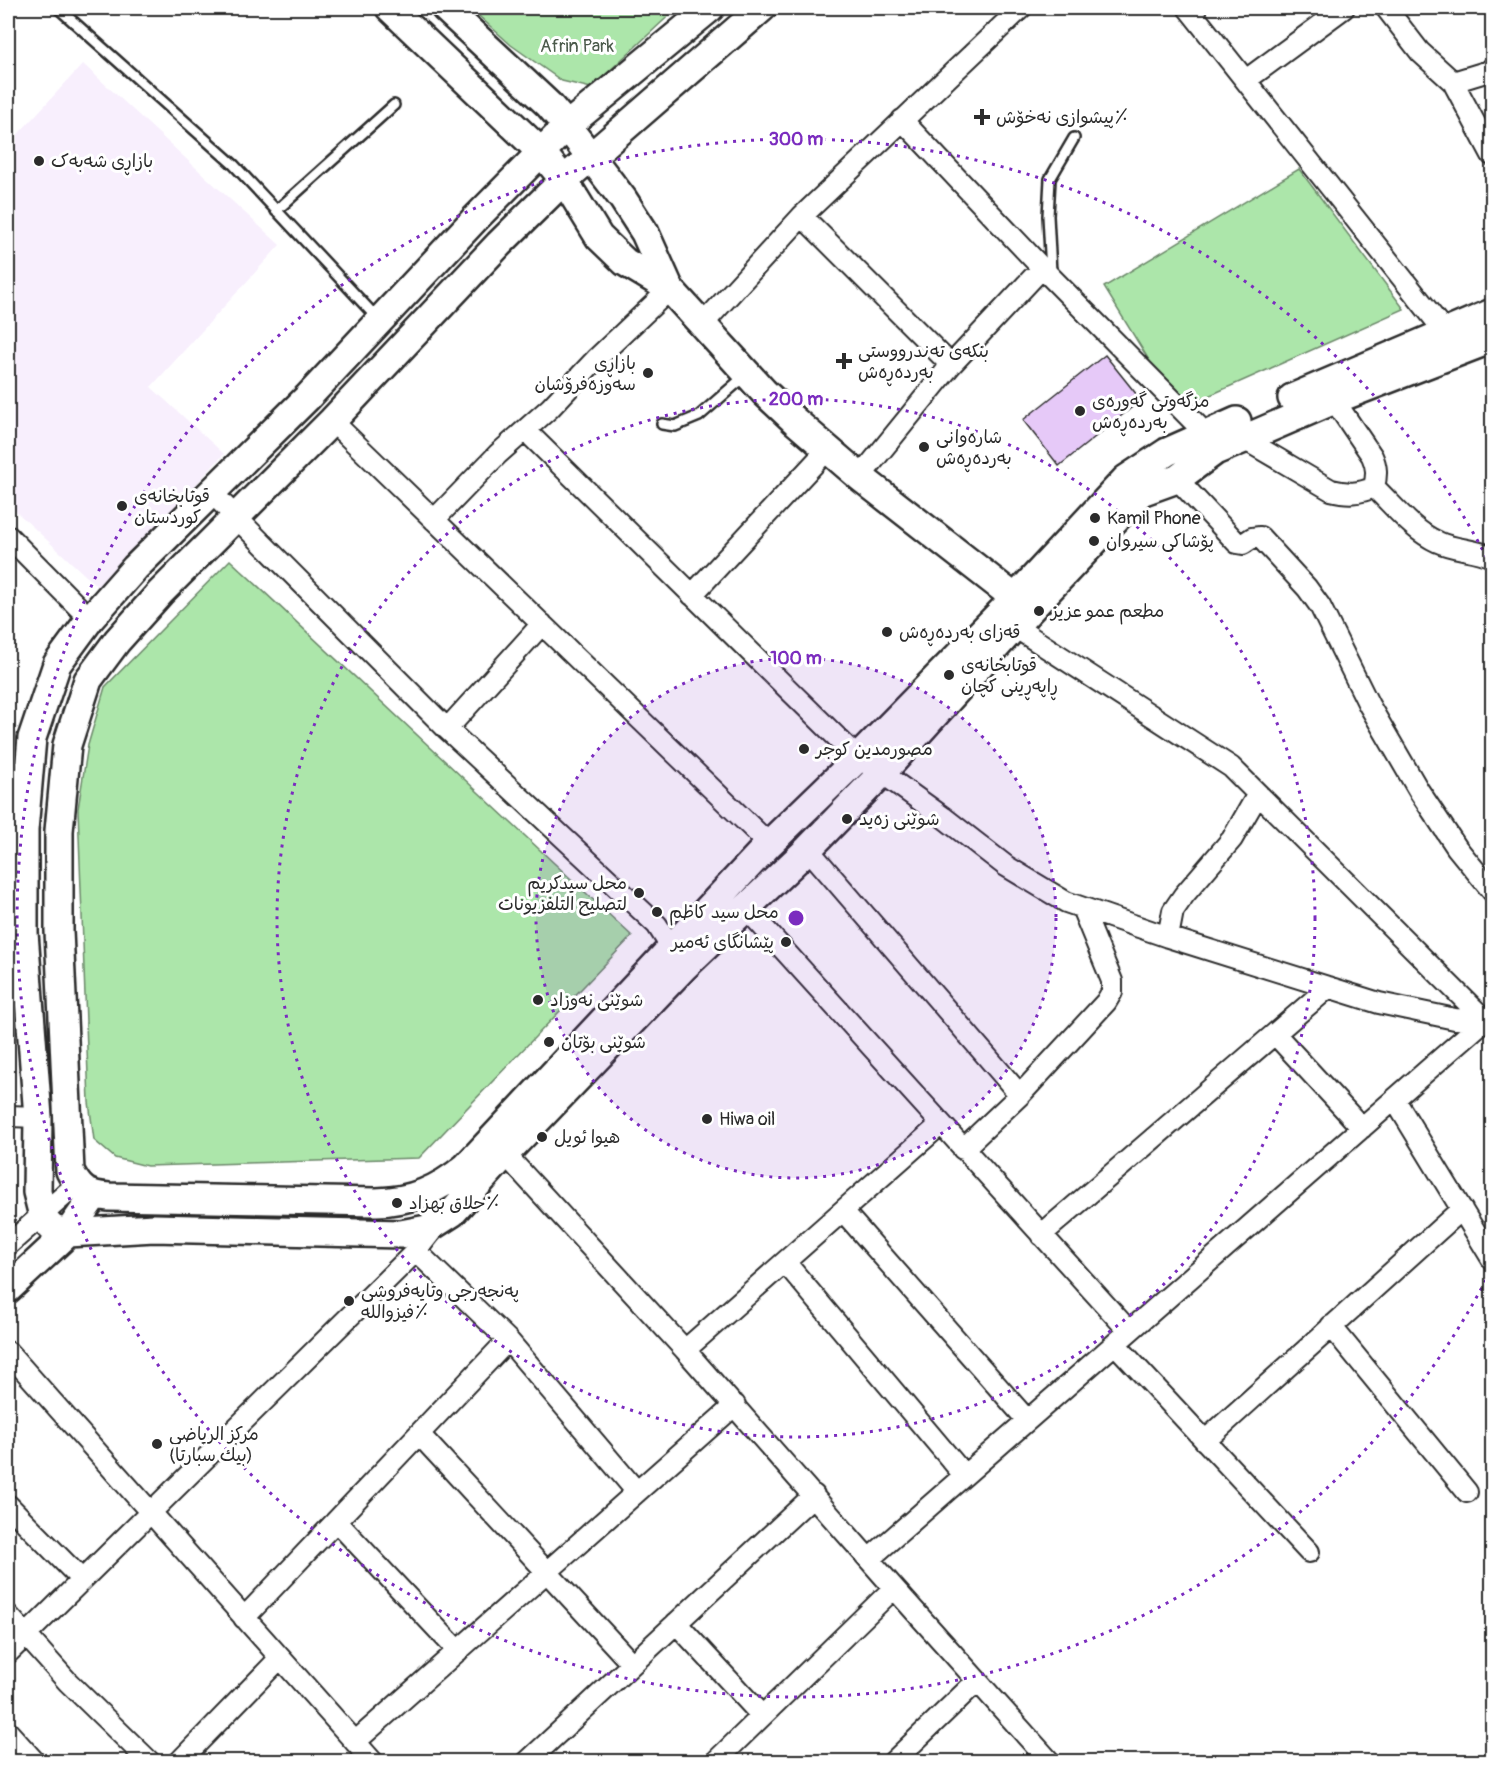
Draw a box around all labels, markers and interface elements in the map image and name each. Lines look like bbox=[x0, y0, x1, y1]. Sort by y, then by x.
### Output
park label: Afrin Park bbox=[540, 35, 615, 58]
place label: پیشوازی نەخۆش٪ bbox=[996, 106, 1129, 129]
marker: پیشوازی نەخۆش٪ bbox=[973, 108, 991, 126]
text: 300 m bbox=[769, 128, 823, 151]
place label: بازاڕی شەبەک bbox=[51, 150, 153, 176]
marker: بازاڕی شەبەک bbox=[32, 154, 46, 168]
place label: بنکەی تەندرووستی بەردەڕەش bbox=[858, 340, 989, 387]
place label: بازاڕی سەوزەفرۆشان bbox=[534, 352, 636, 396]
marker: بنکەی تەندرووستی بەردەڕەش bbox=[835, 352, 853, 370]
marker: بازاڕی سەوزەفرۆشان bbox=[641, 366, 655, 380]
text: 200 m bbox=[769, 388, 823, 411]
place label: مزگەوتی گەورەی بەردەڕەش bbox=[1092, 390, 1210, 437]
marker: مزگەوتی گەورەی بەردەڕەش bbox=[1073, 404, 1087, 418]
place label: شارەوانی بەردەڕەش bbox=[936, 426, 1012, 473]
marker: شارەوانی بەردەڕەش bbox=[917, 440, 931, 454]
place label: قوتابخانەی کوردستان bbox=[134, 485, 210, 529]
marker: قوتابخانەی کوردستان bbox=[115, 499, 129, 513]
place label: Kamil Phone bbox=[1107, 507, 1201, 530]
marker: Kamil Phone bbox=[1088, 511, 1102, 525]
place label: پۆشاکی سیروان bbox=[1106, 530, 1214, 553]
marker: پۆشاکی سیروان bbox=[1087, 534, 1101, 548]
place label: مطعم عمو عزيز bbox=[1049, 600, 1164, 625]
marker: مطعم عمو عزيز bbox=[1032, 604, 1046, 618]
place label: قەزای بەردەڕەش bbox=[899, 621, 1021, 647]
marker: قەزای بەردەڕەش bbox=[880, 625, 894, 639]
text: 100 m bbox=[770, 647, 822, 670]
place label: قوتابخانەی ڕاپەڕینی کچان bbox=[961, 654, 1058, 701]
marker: قوتابخانەی ڕاپەڕینی کچان bbox=[942, 668, 956, 682]
place label: مصورمدین كوجر bbox=[814, 738, 933, 761]
marker: مصورمدین كوجر bbox=[797, 742, 811, 756]
place label: شوێنی زەید bbox=[859, 808, 940, 831]
marker: شوێنی زەید bbox=[840, 812, 854, 826]
place label: محل سيدكريم لتصليح التلفزيونات bbox=[498, 872, 627, 916]
marker: محل سيدكريم لتصليح التلفزيونات bbox=[632, 886, 646, 900]
place label: محل سيد كاظم bbox=[669, 901, 779, 926]
marker: محل سيد كاظم bbox=[650, 905, 664, 919]
centre of rings bbox=[786, 908, 806, 928]
place label: پێشانگای ئەمیر bbox=[669, 931, 774, 954]
marker: پێشانگای ئەمیر bbox=[779, 935, 793, 949]
place label: شوێنی نەوزاد bbox=[550, 989, 643, 1012]
marker: شوێنی نەوزاد bbox=[531, 993, 545, 1007]
place label: شوێنی بۆتان bbox=[561, 1031, 646, 1054]
marker: شوێنی بۆتان bbox=[542, 1035, 556, 1049]
place label: Hiwa oil bbox=[719, 1108, 775, 1131]
marker: Hiwa oil bbox=[700, 1112, 714, 1126]
place label: هيوا ئويل bbox=[554, 1126, 620, 1149]
marker: هيوا ئويل bbox=[535, 1130, 549, 1144]
place label: حلاق بهزاد٪ bbox=[409, 1192, 500, 1215]
marker: حلاق بهزاد٪ bbox=[390, 1196, 404, 1210]
place label: پەنجەرجی وتایەفروشی فیزواللە٪ bbox=[361, 1280, 519, 1324]
marker: پەنجەرجی وتایەفروشی فیزواللە٪ bbox=[342, 1294, 356, 1308]
place label: مركز الرياضي (بيك سبارتا) bbox=[169, 1423, 259, 1467]
marker: مركز الرياضي (بيك سبارتا) bbox=[150, 1437, 164, 1451]

